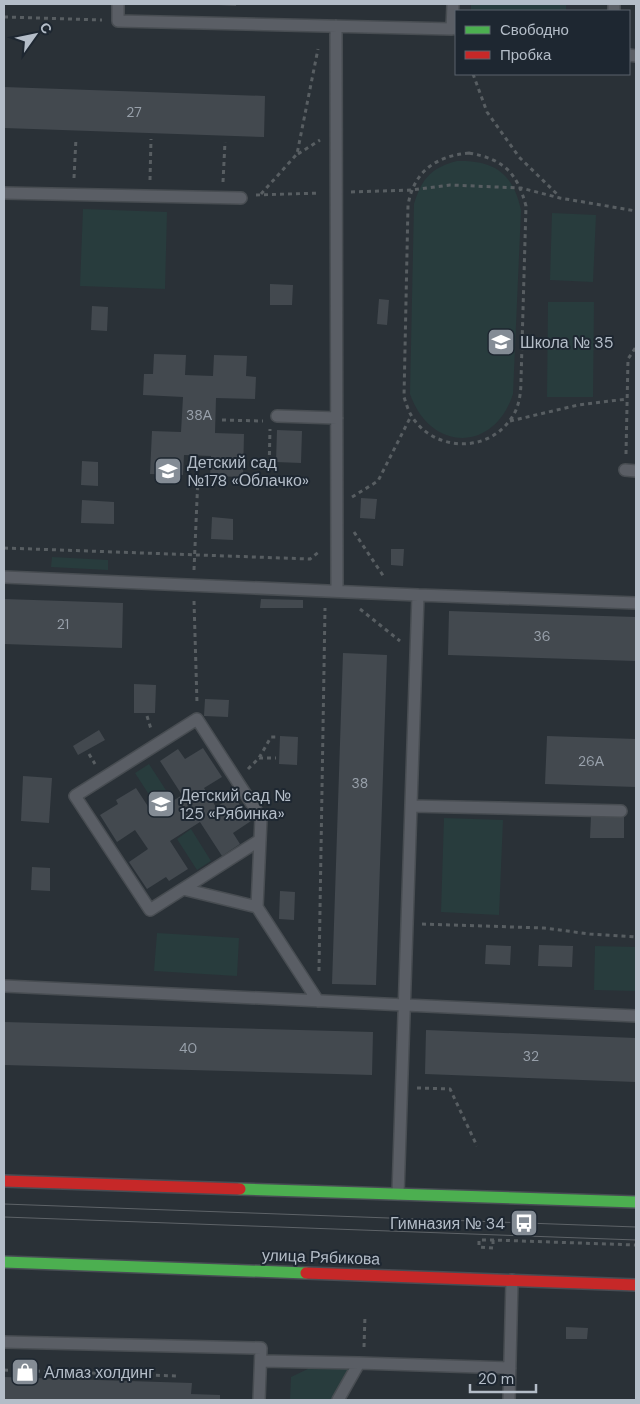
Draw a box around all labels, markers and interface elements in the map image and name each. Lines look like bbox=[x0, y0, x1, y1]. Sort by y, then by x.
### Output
north arrow bbox=[10, 10, 60, 60]
legend bbox=[455, 10, 630, 75]
text: С bbox=[36, 19, 56, 37]
text: Свободно bbox=[500, 20, 569, 40]
text: Пробка bbox=[500, 45, 552, 65]
house number: 27 bbox=[126, 103, 142, 121]
school or university icon: Школа № 35 bbox=[486, 327, 516, 357]
place label: Школа № 35 bbox=[520, 332, 614, 353]
house number: 38А bbox=[186, 406, 213, 424]
place label: Детский сад №178 «Облачко» bbox=[187, 452, 309, 491]
school or university icon: Детский сад №178 «Облачко» bbox=[153, 456, 183, 486]
house number: 21 bbox=[57, 615, 69, 633]
house number: 36 bbox=[533, 627, 551, 645]
house number: 26А bbox=[578, 752, 605, 770]
house number: 38 bbox=[352, 774, 368, 792]
place label: Детский сад № 125 «Рябинка» bbox=[180, 785, 291, 824]
school or university icon: Детский сад № 125 «Рябинка» bbox=[146, 789, 176, 819]
house number: 40 bbox=[179, 1039, 197, 1057]
house number: 32 bbox=[523, 1047, 539, 1065]
bus stop icon: Гимназия № 34 bbox=[509, 1208, 539, 1238]
place label: Гимназия № 34 bbox=[390, 1213, 505, 1234]
street label: улица Рябикова bbox=[261, 1244, 381, 1270]
shop icon: Алмаз холдинг bbox=[10, 1357, 40, 1387]
place label: Алмаз холдинг bbox=[44, 1362, 154, 1383]
scale bar bbox=[470, 1362, 536, 1394]
text: 20 m bbox=[478, 1369, 514, 1389]

